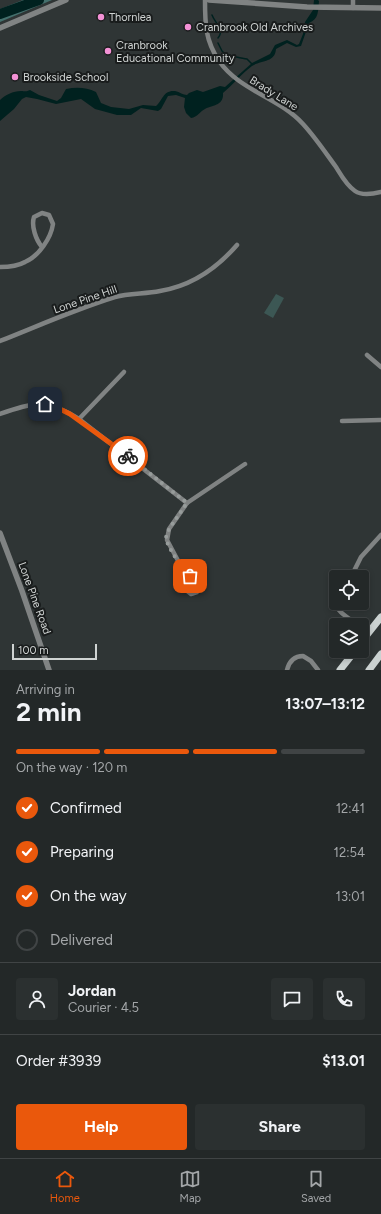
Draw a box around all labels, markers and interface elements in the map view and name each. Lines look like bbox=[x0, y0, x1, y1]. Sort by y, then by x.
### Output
place label: Thornlea bbox=[109, 11, 151, 24]
marker: Thornlea bbox=[96, 12, 106, 22]
place label: Cranbrook Old Archives bbox=[196, 21, 313, 34]
marker: Cranbrook Old Archives bbox=[183, 22, 193, 32]
place label: Cranbrook Educational Community bbox=[116, 39, 235, 65]
marker: Cranbrook Educational Community bbox=[103, 46, 113, 56]
place label: Brookside School bbox=[23, 71, 108, 84]
marker: Brookside School bbox=[10, 72, 20, 82]
street label: Brady Lane bbox=[247, 73, 300, 113]
street label: Lone Pine Hill bbox=[52, 283, 119, 316]
pin bbox=[28, 387, 62, 421]
icon: home bbox=[34, 393, 56, 415]
courier bbox=[108, 436, 148, 476]
icon: bike bbox=[117, 445, 139, 467]
pin bbox=[173, 559, 207, 593]
street label: Lone Pine Road bbox=[15, 560, 54, 636]
icon: bag bbox=[179, 565, 201, 587]
map controls bbox=[329, 570, 369, 658]
button: locate bbox=[329, 570, 369, 610]
button: layers bbox=[329, 618, 369, 658]
scale bar bbox=[12, 642, 97, 661]
text: 100 m bbox=[18, 644, 49, 657]
text: Arriving in bbox=[16, 682, 75, 697]
text: 13:07–13:12 bbox=[285, 695, 365, 713]
text: 2 min bbox=[16, 696, 82, 728]
text: On the way · 120 m bbox=[16, 760, 127, 775]
icon: check bbox=[16, 797, 38, 819]
text: Confirmed bbox=[50, 799, 122, 817]
text: 12:41 bbox=[336, 801, 365, 816]
icon: check bbox=[16, 841, 38, 863]
text: Preparing bbox=[50, 843, 114, 861]
text: 12:54 bbox=[334, 845, 365, 860]
icon: check bbox=[16, 885, 38, 907]
text: On the way bbox=[50, 887, 127, 905]
text: 13:01 bbox=[336, 889, 365, 904]
text: Delivered bbox=[50, 931, 113, 949]
button: person bbox=[16, 978, 58, 1020]
button: chat bbox=[271, 978, 313, 1020]
button: phone bbox=[323, 978, 365, 1020]
text: Jordan bbox=[68, 982, 116, 1000]
text: Courier · 4.5 bbox=[68, 1000, 139, 1015]
text: Order #3939 bbox=[16, 1052, 101, 1070]
text: $13.01 bbox=[322, 1052, 365, 1070]
button: Help bbox=[16, 1104, 187, 1150]
button: Share bbox=[195, 1104, 365, 1150]
tab: Home bbox=[50, 1168, 80, 1205]
tab: Map bbox=[179, 1168, 201, 1205]
tab: Saved bbox=[301, 1168, 331, 1205]

